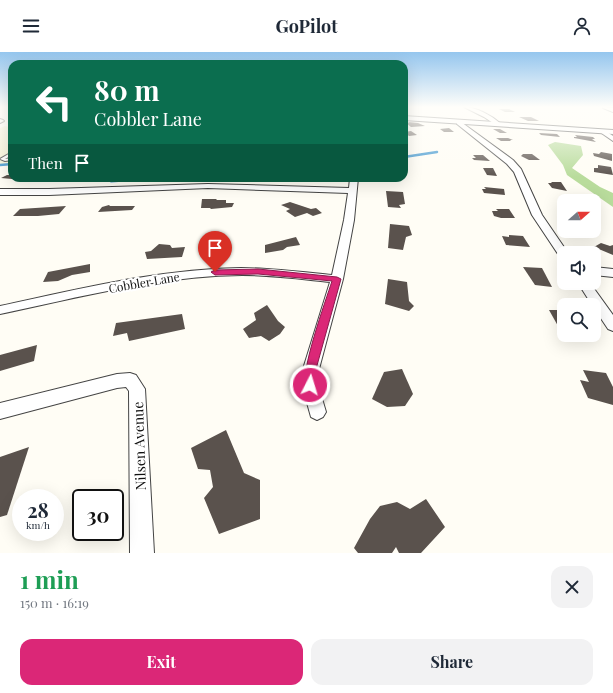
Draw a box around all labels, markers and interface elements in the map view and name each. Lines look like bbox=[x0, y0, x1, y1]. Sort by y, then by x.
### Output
text: GoPilot bbox=[275, 14, 338, 38]
icon: menu bbox=[20, 15, 42, 37]
icon: person bbox=[571, 15, 593, 37]
text: 80 m bbox=[94, 71, 160, 108]
icon: left bbox=[28, 76, 80, 128]
text: Cobbler Lane bbox=[94, 107, 202, 131]
icon: arrive bbox=[71, 152, 93, 174]
text: Then bbox=[28, 153, 63, 173]
north arrow bbox=[557, 194, 601, 238]
map controls bbox=[557, 194, 601, 342]
pin bbox=[198, 231, 232, 272]
icon: arrive bbox=[204, 237, 226, 259]
button: sound bbox=[557, 246, 601, 290]
street label: Cobbler Lane bbox=[107, 268, 181, 296]
button: search bbox=[557, 298, 601, 342]
position arrow bbox=[289, 364, 331, 406]
street label: Nilsen Avenue bbox=[128, 401, 150, 491]
speed limit sign: 30 bbox=[72, 489, 124, 541]
text: 28 bbox=[27, 496, 49, 523]
text: km/h bbox=[26, 518, 50, 532]
text: 1 min bbox=[20, 563, 79, 595]
button: close bbox=[551, 566, 593, 608]
text: 150 m · 16:19 bbox=[20, 594, 89, 611]
button: Exit bbox=[20, 639, 303, 685]
button: Share bbox=[311, 639, 593, 685]

